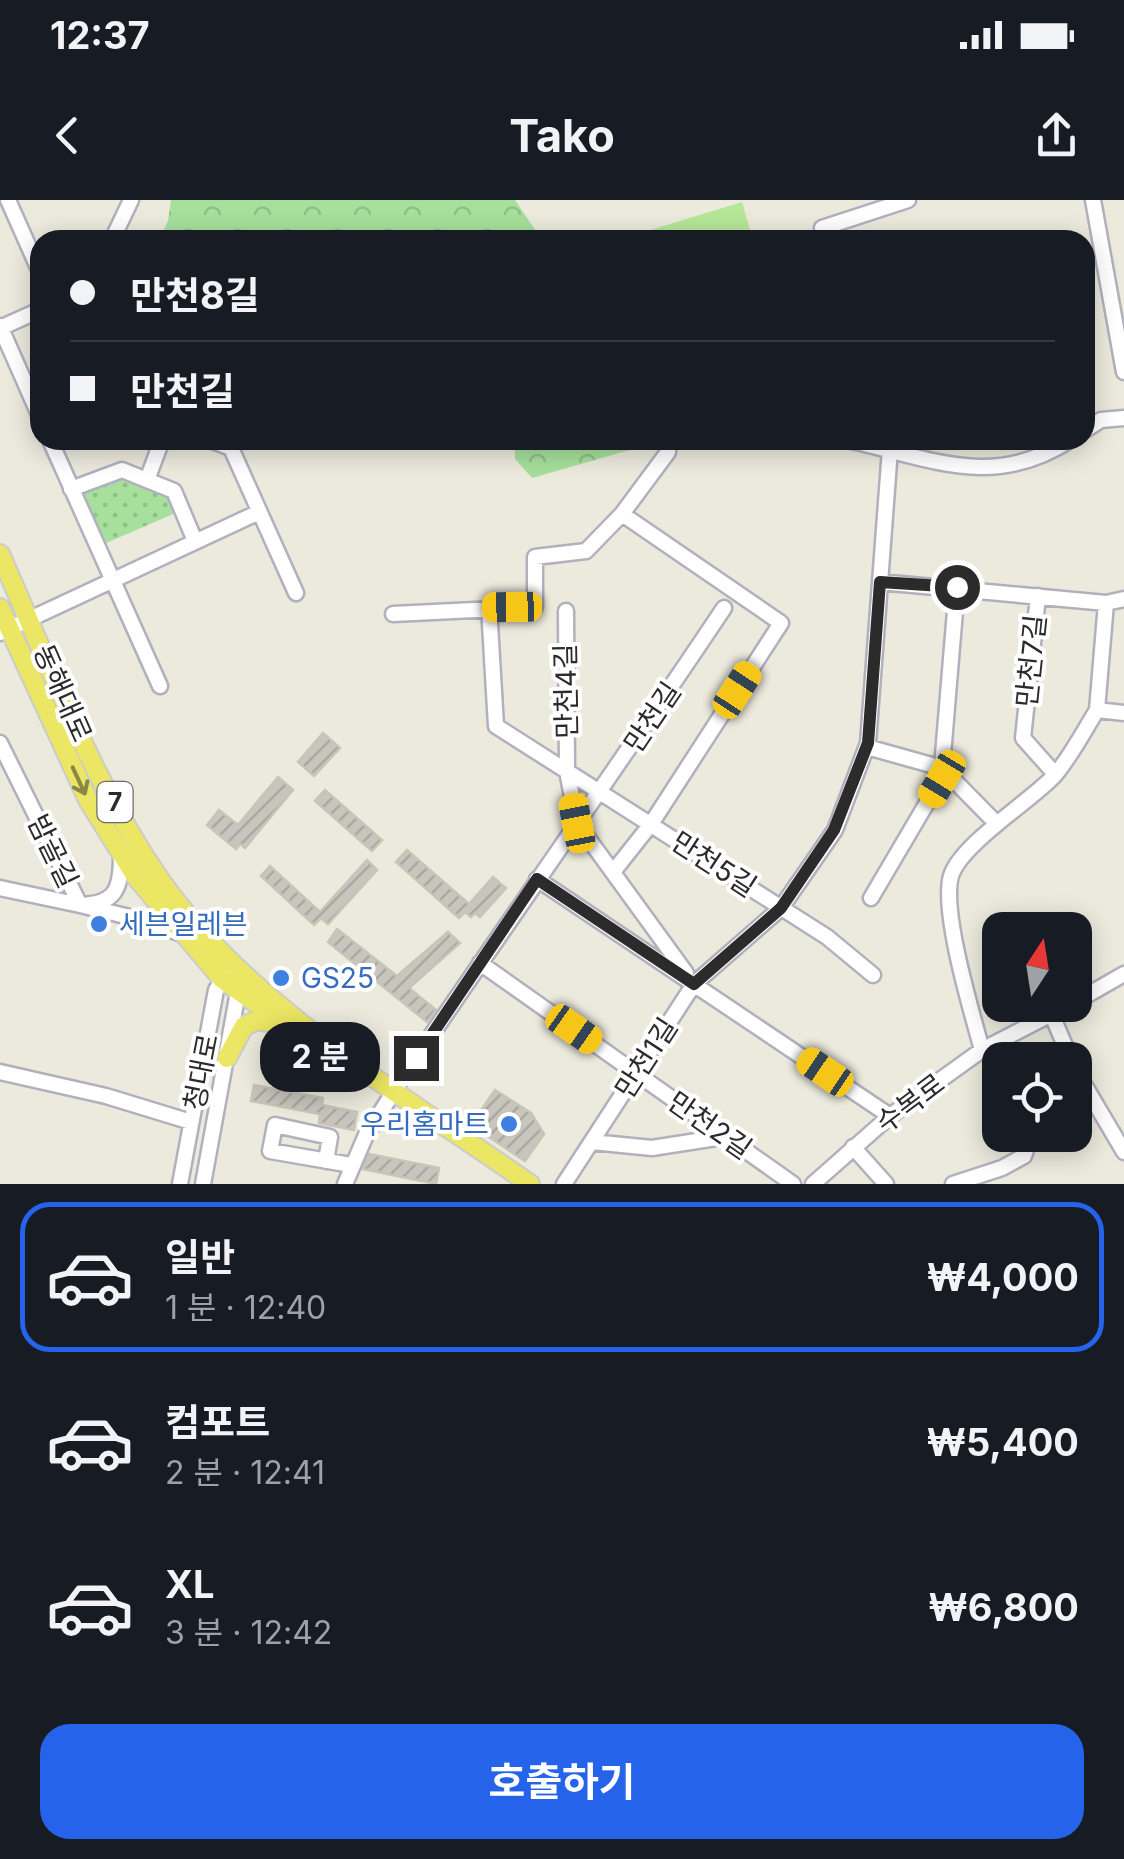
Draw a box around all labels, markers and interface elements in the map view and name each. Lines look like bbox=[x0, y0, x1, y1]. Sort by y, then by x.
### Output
text: 12:37 bbox=[50, 12, 150, 58]
icon: back bbox=[40, 108, 95, 163]
text: Tako bbox=[509, 108, 615, 163]
icon: share bbox=[1029, 108, 1084, 163]
text: 만천8길 bbox=[130, 272, 260, 318]
text: 만천길 bbox=[130, 368, 235, 414]
route start bbox=[935, 565, 980, 610]
car bbox=[482, 591, 542, 623]
street label: 만천7길 bbox=[1009, 613, 1053, 709]
street label: 동해대로 bbox=[27, 639, 99, 747]
street label: 만천4길 bbox=[548, 643, 584, 739]
car bbox=[708, 657, 766, 723]
street label: 만천길 bbox=[616, 675, 688, 759]
car bbox=[914, 746, 970, 812]
one-way arrow bbox=[71, 765, 90, 795]
road number: 7 bbox=[98, 782, 132, 822]
car bbox=[557, 791, 597, 855]
street label: 밤골길 bbox=[21, 809, 85, 893]
street label: 만천5길 bbox=[665, 824, 763, 904]
place label: 세븐일레븐 bbox=[119, 907, 248, 941]
north arrow bbox=[982, 912, 1092, 1022]
map controls bbox=[982, 912, 1092, 1152]
marker: 세븐일레븐 bbox=[88, 913, 110, 935]
place label: GS25 bbox=[301, 961, 374, 995]
marker: GS25 bbox=[270, 967, 292, 989]
car bbox=[541, 1000, 607, 1058]
street label: 만천1길 bbox=[608, 1012, 684, 1104]
callout: 2 분 bbox=[261, 1023, 381, 1093]
street label: 청대로 bbox=[177, 1031, 225, 1113]
route end bbox=[394, 1036, 439, 1081]
text: 2 분 bbox=[291, 1037, 349, 1076]
button: locate bbox=[982, 1042, 1092, 1152]
car bbox=[792, 1043, 858, 1101]
street label: 수복로 bbox=[869, 1066, 951, 1140]
street label: 만천2길 bbox=[662, 1084, 758, 1166]
place label: 우리홈마트 bbox=[360, 1107, 489, 1141]
marker: 우리홈마트 bbox=[498, 1113, 520, 1135]
icon: car bbox=[45, 1232, 135, 1322]
text: 일반 bbox=[165, 1234, 235, 1280]
text: ₩4,000 bbox=[927, 1254, 1079, 1300]
text: 1 분 · 12:40 bbox=[165, 1288, 326, 1327]
icon: car bbox=[45, 1397, 135, 1487]
text: 컴포트 bbox=[165, 1399, 270, 1445]
text: ₩5,400 bbox=[926, 1419, 1079, 1465]
text: 2 분 · 12:41 bbox=[165, 1453, 325, 1492]
text: XL bbox=[165, 1561, 215, 1607]
icon: car bbox=[45, 1562, 135, 1652]
text: ₩6,800 bbox=[928, 1584, 1079, 1630]
text: 3 분 · 12:42 bbox=[165, 1613, 332, 1652]
button: 호출하기 bbox=[40, 1724, 1084, 1839]

